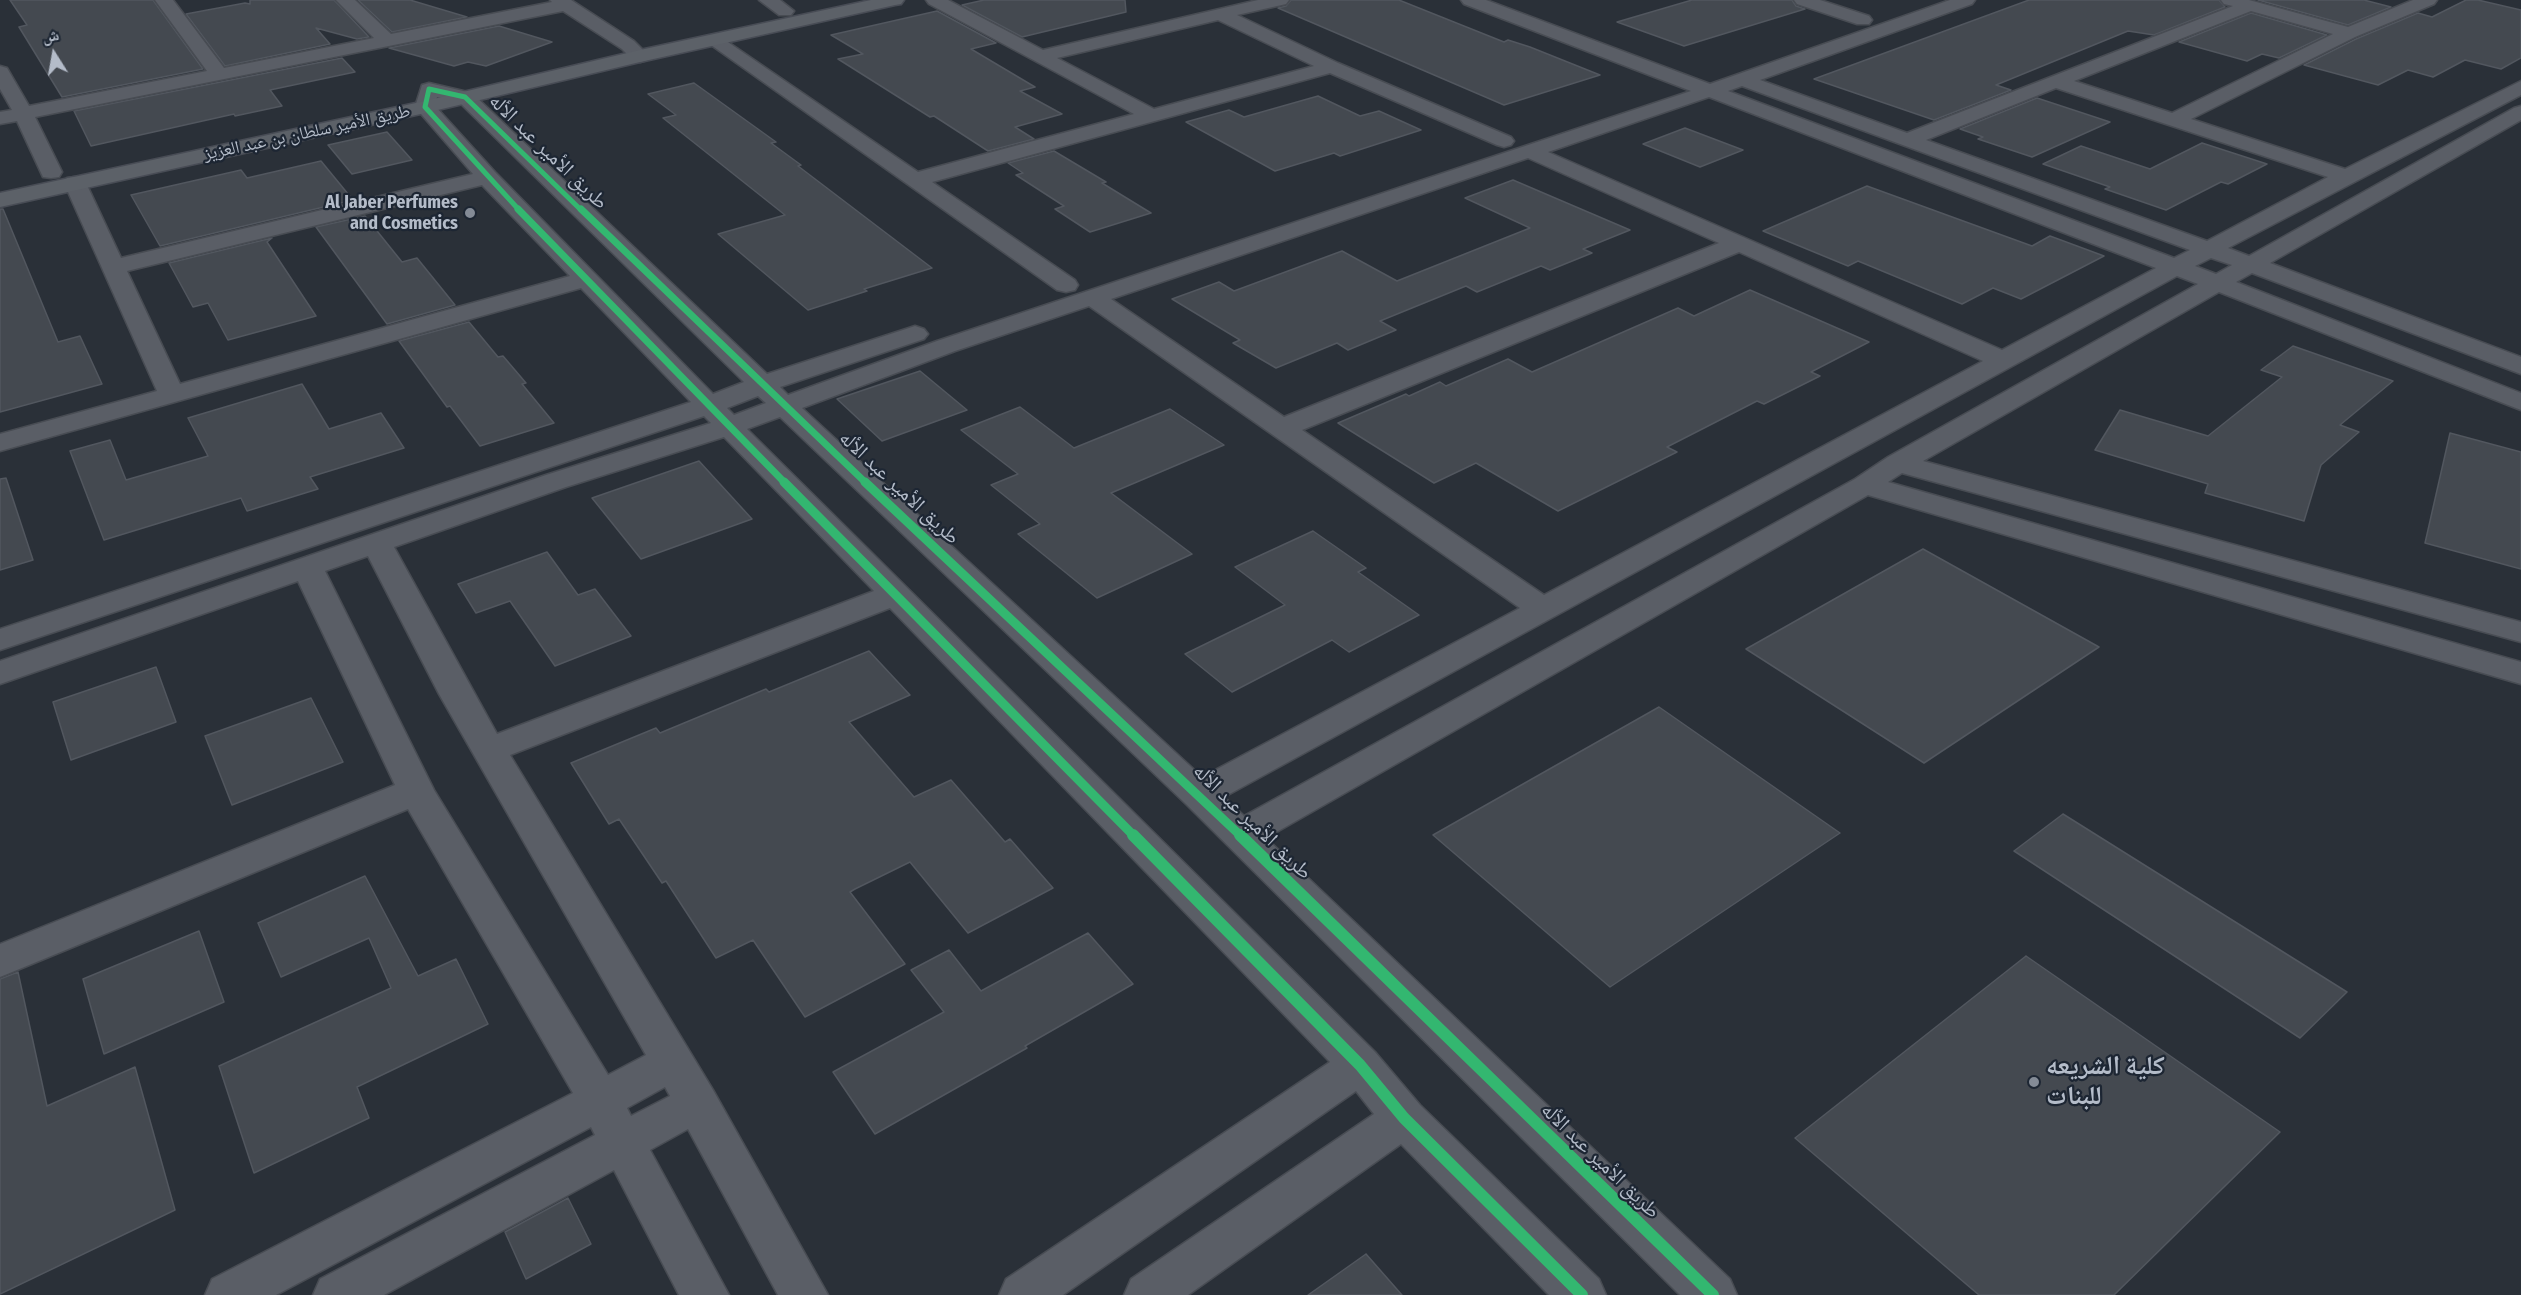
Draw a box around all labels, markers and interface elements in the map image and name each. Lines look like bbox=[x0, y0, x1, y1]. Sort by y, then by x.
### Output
north arrow bbox=[24, 24, 84, 84]
text: ش bbox=[40, 25, 61, 47]
street label: طريق الأمير عبد الأله bbox=[483, 89, 613, 215]
street label: طريق الأمير سلطان بن عبد العزيز bbox=[202, 101, 412, 165]
place label: Al Jaber Perfumes and Cosmetics bbox=[325, 192, 458, 234]
marker: Al Jaber Perfumes and Cosmetics bbox=[463, 206, 477, 220]
street label: طريق الأمير عبد الأله bbox=[833, 426, 965, 550]
street label: طريق الأمير عبد الأله bbox=[1187, 759, 1317, 885]
place label: كلية الشريعه للبنات bbox=[2046, 1051, 2165, 1112]
marker: كلية الشريعه للبنات bbox=[2027, 1075, 2041, 1089]
street label: طريق الأمير عبد الأله bbox=[1535, 1098, 1665, 1224]

